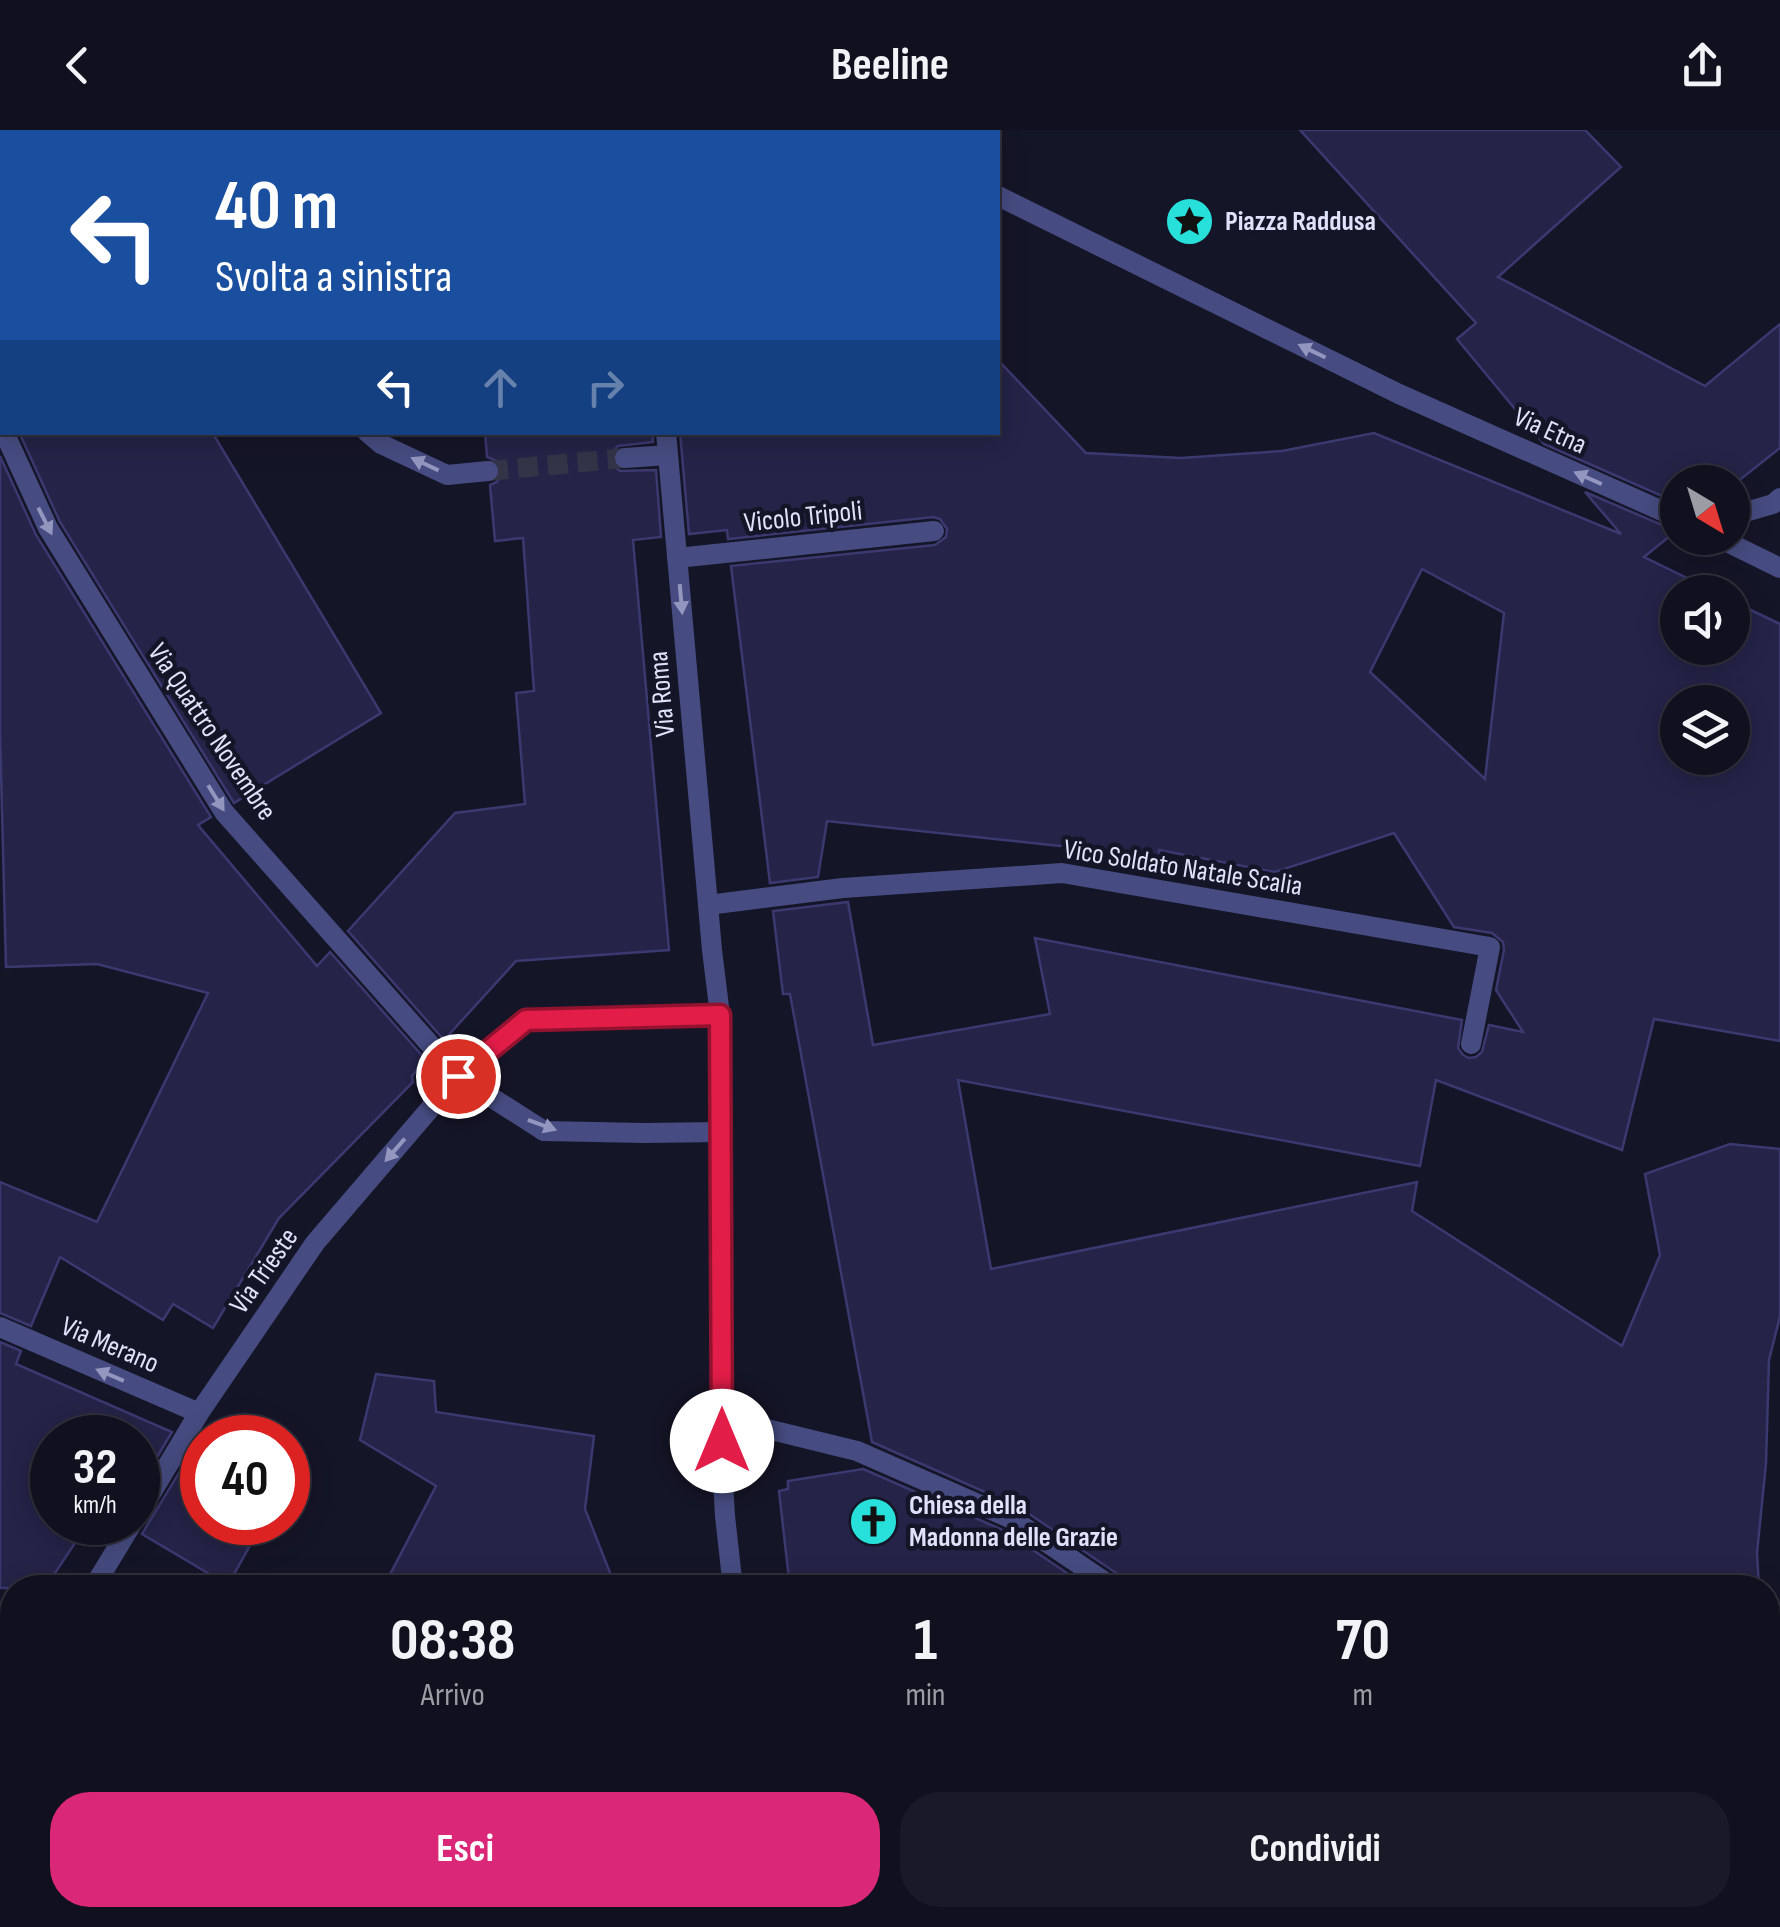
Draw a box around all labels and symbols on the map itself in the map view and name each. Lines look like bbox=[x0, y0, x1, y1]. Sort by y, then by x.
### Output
place icon: Piazza Raddusa bbox=[1164, 195, 1216, 247]
place label: Piazza Raddusa bbox=[1225, 205, 1376, 238]
one-way arrow bbox=[1297, 342, 1326, 359]
street label: Via Etna bbox=[1509, 400, 1591, 462]
one-way arrow bbox=[410, 456, 439, 473]
north arrow bbox=[1660, 465, 1750, 555]
one-way arrow bbox=[1574, 470, 1603, 486]
street label: Vicolo Tripoli bbox=[742, 494, 864, 540]
one-way arrow bbox=[36, 506, 53, 535]
one-way arrow bbox=[674, 584, 690, 616]
street label: Via Quattro Novembre bbox=[141, 637, 283, 827]
street label: Via Roma bbox=[642, 650, 682, 738]
one-way arrow bbox=[206, 784, 224, 811]
street label: Vico Soldato Natale Scalia bbox=[1061, 833, 1305, 903]
pin bbox=[416, 1034, 501, 1119]
one-way arrow bbox=[527, 1118, 557, 1133]
one-way arrow bbox=[385, 1138, 406, 1163]
street label: Via Trieste bbox=[223, 1222, 305, 1320]
street label: Via Merano bbox=[56, 1310, 164, 1380]
one-way arrow bbox=[95, 1367, 125, 1383]
position arrow bbox=[670, 1389, 774, 1493]
speed limit sign: 40 bbox=[180, 1415, 310, 1545]
place label: Chiesa della Madonna delle Grazie bbox=[909, 1489, 1118, 1554]
church icon: Chiesa della Madonna delle Grazie bbox=[848, 1495, 900, 1547]

